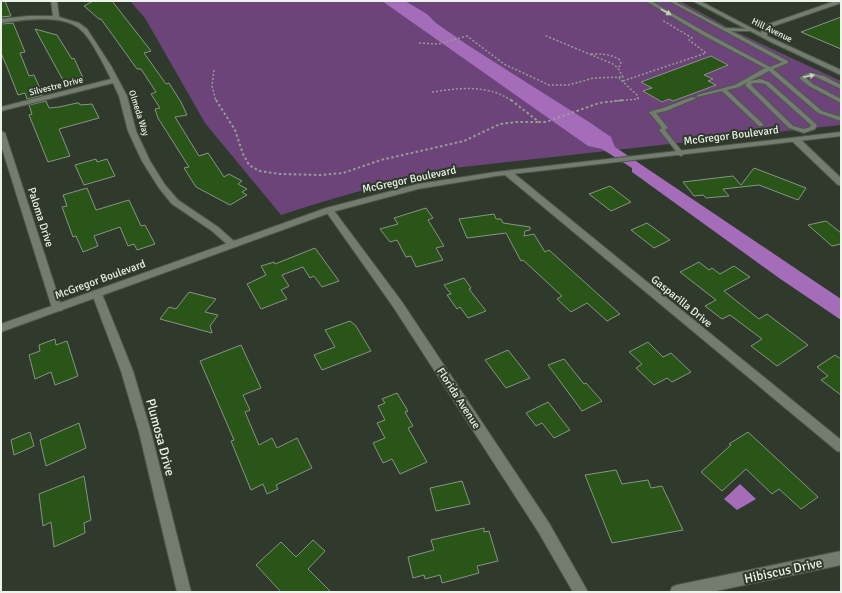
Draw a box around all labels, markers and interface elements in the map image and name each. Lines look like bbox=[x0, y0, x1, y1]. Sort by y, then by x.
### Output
one-way arrow bbox=[660, 9, 672, 16]
street label: Hill Avenue bbox=[750, 16, 794, 45]
one-way arrow bbox=[803, 72, 816, 78]
street label: Silvestre Drive bbox=[28, 74, 85, 99]
street label: Olmeda Way bbox=[126, 89, 151, 138]
street label: McGregor Boulevard bbox=[683, 123, 780, 148]
street label: McGregor Boulevard bbox=[361, 163, 457, 196]
street label: Paloma Drive bbox=[25, 186, 56, 249]
street label: McGregor Boulevard bbox=[53, 257, 148, 302]
street label: Gasparilla Drive bbox=[648, 273, 715, 330]
street label: Florida Avenue bbox=[434, 365, 483, 431]
street label: Plumosa Drive bbox=[142, 397, 178, 478]
street label: Hibiscus Drive bbox=[743, 555, 824, 587]

